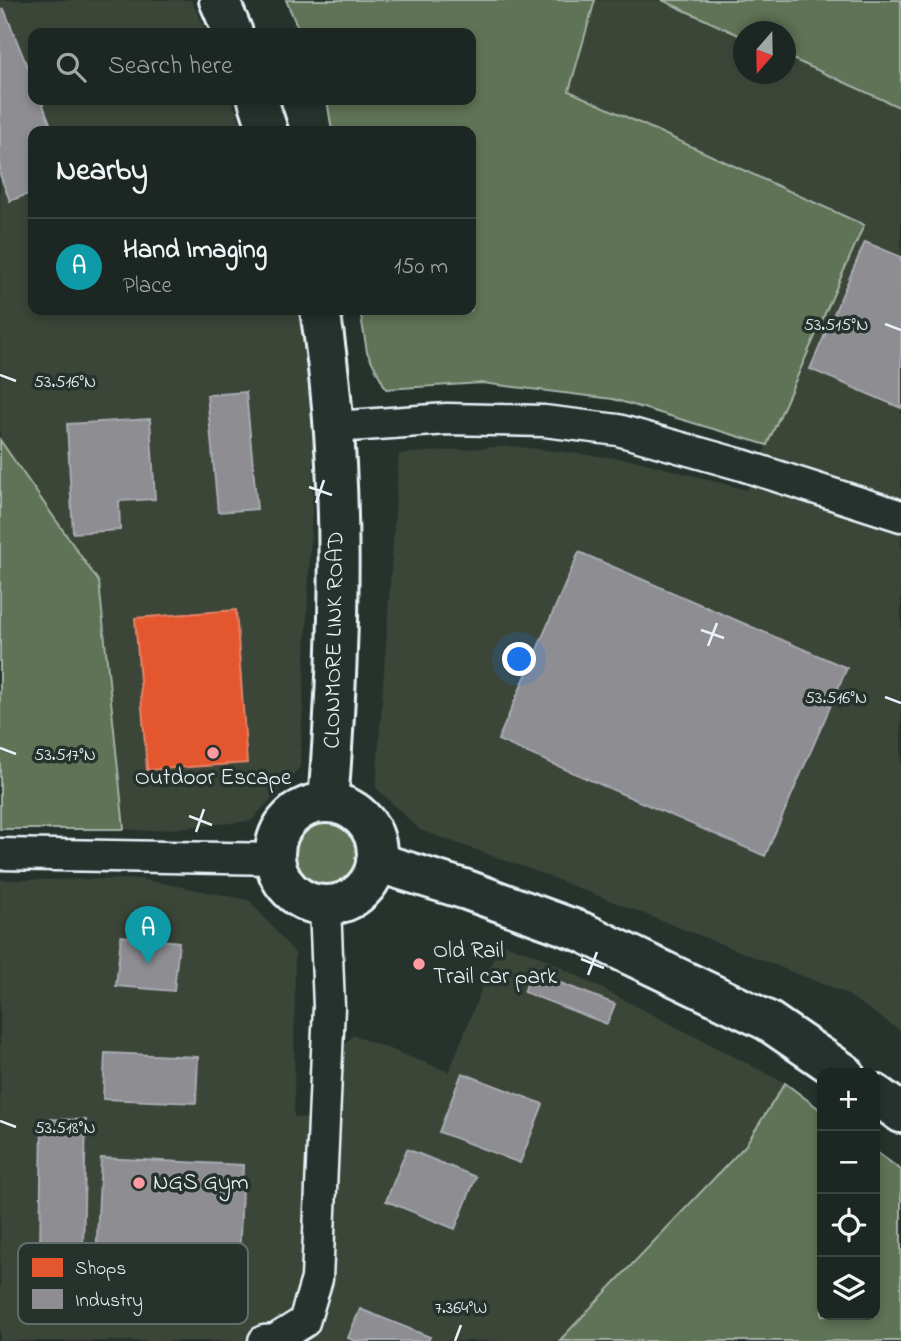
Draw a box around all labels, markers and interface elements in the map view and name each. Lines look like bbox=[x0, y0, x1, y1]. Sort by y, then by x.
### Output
north arrow bbox=[733, 21, 796, 84]
search box bbox=[28, 28, 476, 105]
icon: search bbox=[52, 48, 90, 86]
text: Search here bbox=[108, 48, 233, 86]
text: Nearby bbox=[56, 150, 148, 194]
text: Hand Imaging bbox=[123, 232, 267, 270]
text: A bbox=[72, 251, 86, 284]
text: 150 m bbox=[394, 251, 448, 284]
text: Place bbox=[123, 270, 172, 303]
text: 53.515°N bbox=[804, 313, 868, 339]
text: 53.516°N bbox=[34, 370, 96, 396]
street label: CLONMORE LINK ROAD bbox=[317, 531, 353, 749]
your location bbox=[502, 642, 536, 676]
text: 53.516°N bbox=[805, 686, 867, 712]
text: 53.517°N bbox=[34, 743, 96, 769]
marker: Outdoor Escape bbox=[205, 745, 221, 761]
place label: Outdoor Escape bbox=[135, 762, 292, 795]
pin: A bbox=[125, 906, 171, 964]
place label: Old Rail Trail car park bbox=[433, 935, 558, 994]
marker: Old Rail Trail car park bbox=[411, 956, 427, 972]
map controls bbox=[817, 1068, 880, 1320]
button: + bbox=[817, 1068, 880, 1131]
text: 53.518°N bbox=[34, 1116, 96, 1142]
button: − bbox=[817, 1131, 880, 1194]
place label: NGS Gym bbox=[153, 1167, 249, 1202]
marker: NGS Gym bbox=[131, 1175, 147, 1191]
button: locate bbox=[817, 1194, 880, 1257]
legend bbox=[18, 1243, 248, 1324]
text: Shops bbox=[75, 1256, 126, 1283]
button: layers bbox=[817, 1257, 880, 1320]
text: Industry bbox=[75, 1288, 143, 1316]
text: 7.364°W bbox=[435, 1296, 487, 1322]

